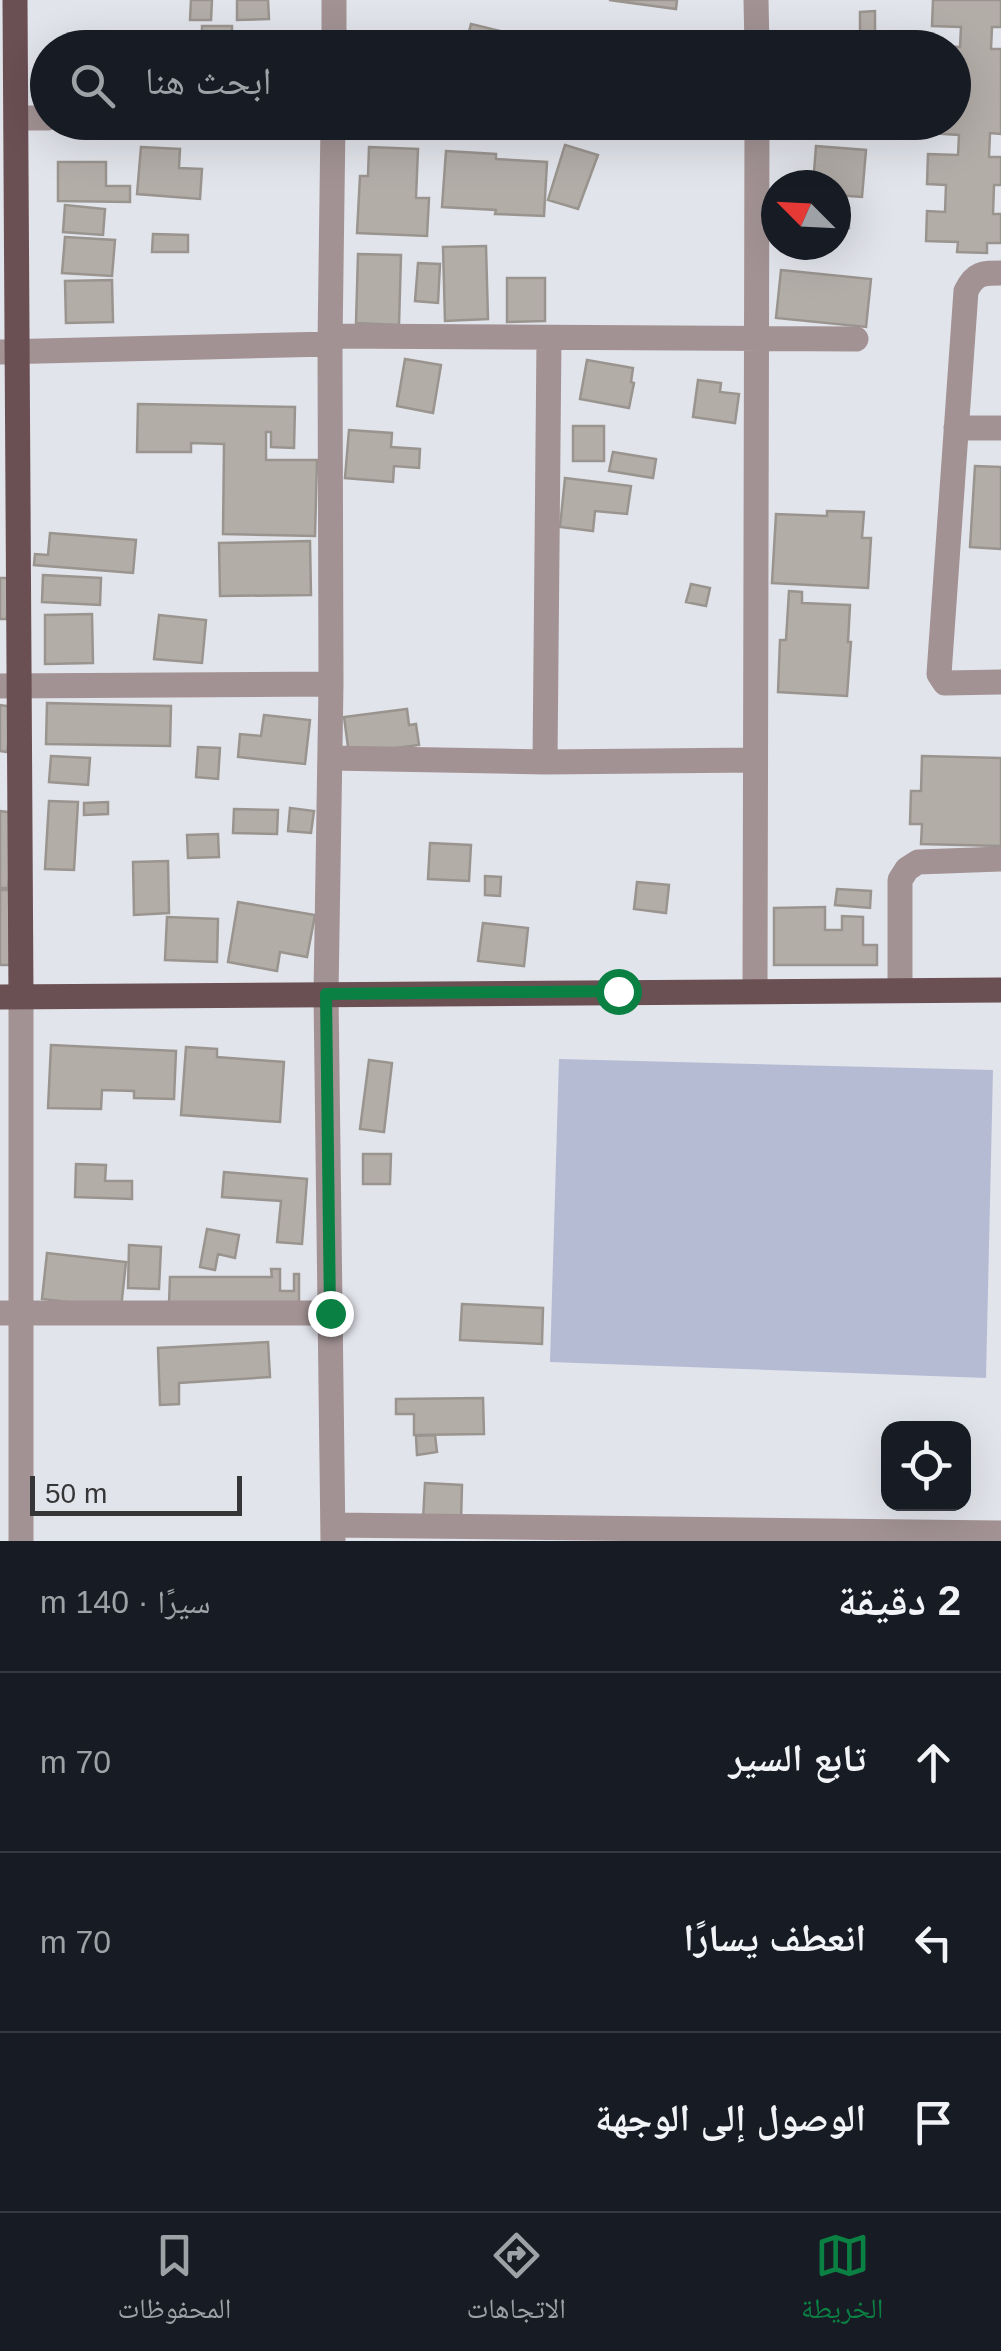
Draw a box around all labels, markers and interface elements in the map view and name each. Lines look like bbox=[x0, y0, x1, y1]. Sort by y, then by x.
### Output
search box bbox=[30, 30, 971, 140]
icon: search bbox=[65, 58, 120, 113]
text: ابحث هنا bbox=[145, 60, 271, 102]
north arrow bbox=[761, 170, 851, 260]
route start bbox=[596, 969, 642, 1015]
route end bbox=[308, 1291, 354, 1337]
map controls bbox=[881, 1421, 971, 1511]
button: locate bbox=[881, 1421, 971, 1511]
scale bar bbox=[30, 1471, 242, 1516]
text: 50 m bbox=[45, 1478, 107, 1509]
text: 2 دقيقة bbox=[838, 1577, 961, 1624]
text: سيرًا · 140 m bbox=[40, 1584, 211, 1620]
icon: ahead bbox=[906, 1735, 961, 1790]
text: تابع السير bbox=[729, 1737, 866, 1779]
text: 70 m bbox=[40, 1744, 111, 1780]
icon: left bbox=[906, 1915, 961, 1970]
text: انعطف يسارًا bbox=[683, 1917, 866, 1959]
text: 70 m bbox=[40, 1924, 111, 1960]
icon: arrive bbox=[906, 2095, 961, 2150]
text: الوصول إلى الوجهة bbox=[595, 2097, 866, 2139]
tab: المحفوظات bbox=[118, 2228, 231, 2336]
tab: الاتجاهات bbox=[467, 2228, 566, 2336]
tab: الخريطة bbox=[801, 2228, 883, 2336]

